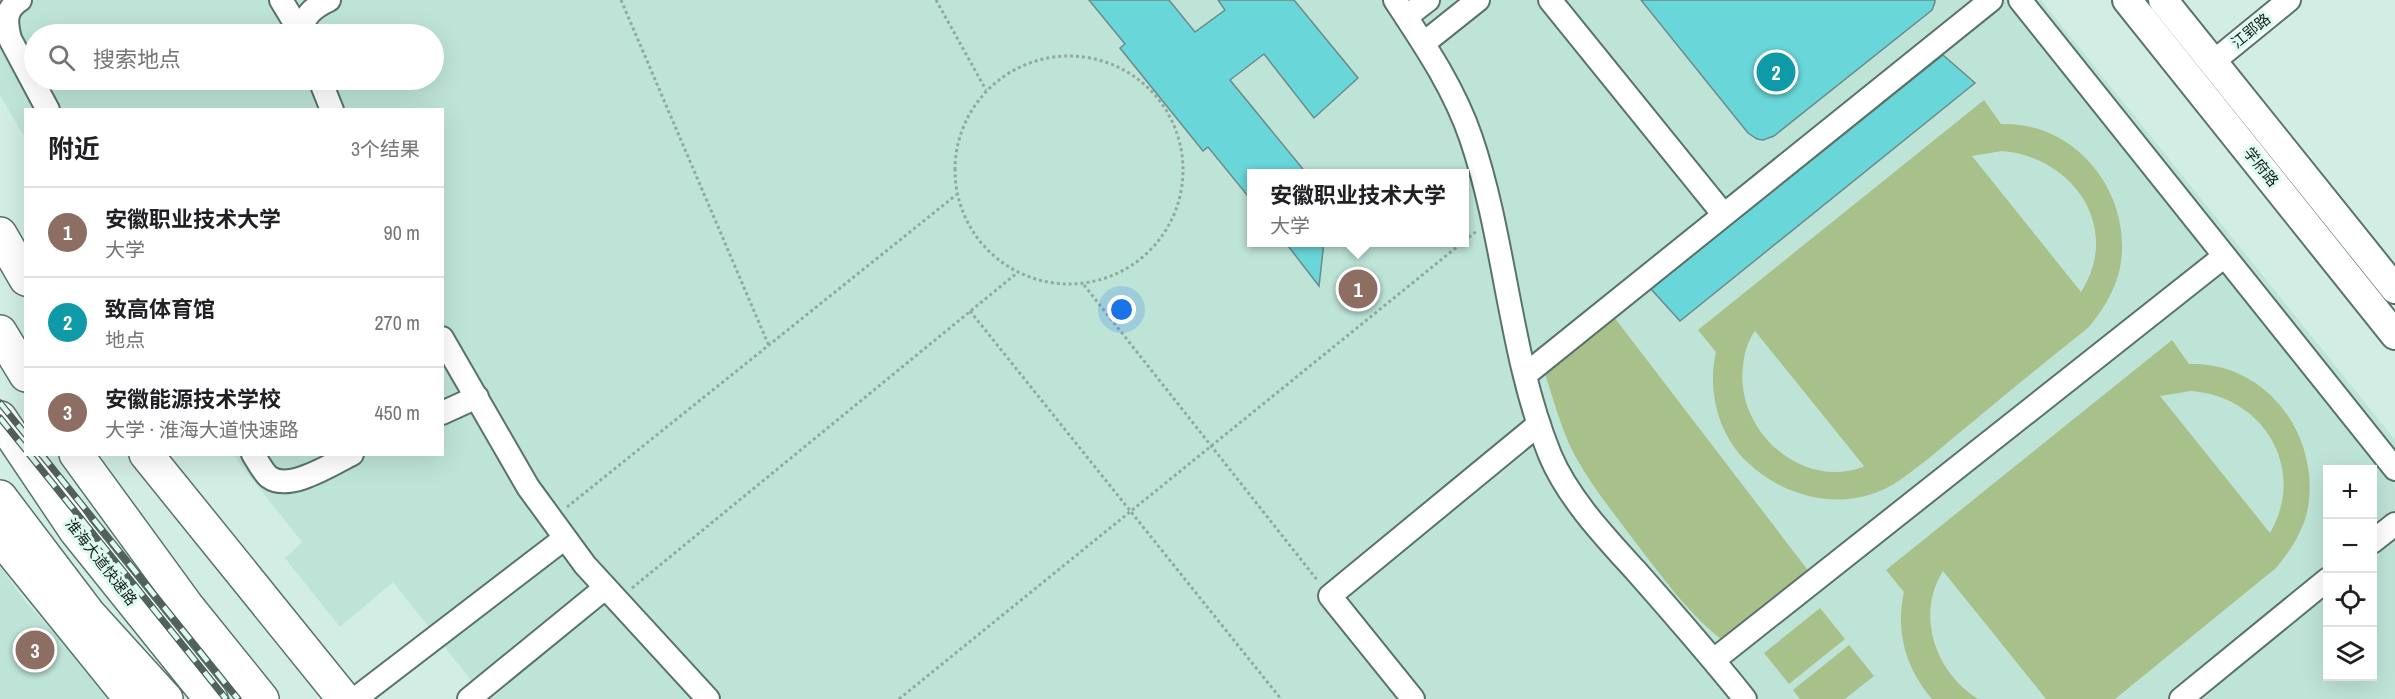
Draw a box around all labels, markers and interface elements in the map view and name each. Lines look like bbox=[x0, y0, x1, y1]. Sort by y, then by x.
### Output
street label: 江郢路 bbox=[2227, 8, 2275, 53]
search box bbox=[24, 24, 444, 90]
icon: search bbox=[45, 41, 78, 74]
text: 搜索地点 bbox=[93, 44, 181, 74]
pin: 2 bbox=[1756, 50, 1796, 94]
text: 附近 bbox=[48, 131, 100, 166]
text: 3个结果 bbox=[351, 135, 420, 162]
street label: 学府路 bbox=[2239, 143, 2284, 191]
popup bbox=[1247, 169, 1469, 247]
text: 安徽职业技术大学 bbox=[1270, 180, 1446, 210]
text: 安徽职业技术大学 bbox=[105, 204, 281, 234]
text: 大学 bbox=[1270, 212, 1310, 239]
text: 1 bbox=[63, 219, 72, 246]
text: 90 m bbox=[384, 219, 420, 246]
text: 大学 bbox=[105, 236, 145, 263]
pin: 1 bbox=[1338, 266, 1378, 312]
text: 致高体育馆 bbox=[105, 294, 215, 324]
your location bbox=[1107, 295, 1136, 324]
text: 2 bbox=[63, 309, 72, 336]
text: 270 m bbox=[374, 309, 420, 336]
text: 地点 bbox=[105, 326, 145, 353]
text: 安徽能源技术学校 bbox=[105, 384, 281, 414]
text: 3 bbox=[63, 399, 72, 426]
text: 450 m bbox=[374, 399, 420, 426]
text: 大学 · 淮海大道快速路 bbox=[105, 416, 299, 443]
map controls bbox=[2323, 465, 2377, 681]
button: + bbox=[2323, 465, 2377, 519]
street label: 淮海大道快速路 bbox=[61, 514, 142, 610]
button: − bbox=[2323, 519, 2377, 573]
button: locate bbox=[2323, 573, 2377, 627]
button: layers bbox=[2323, 627, 2377, 681]
pin: 3 bbox=[15, 628, 54, 672]

